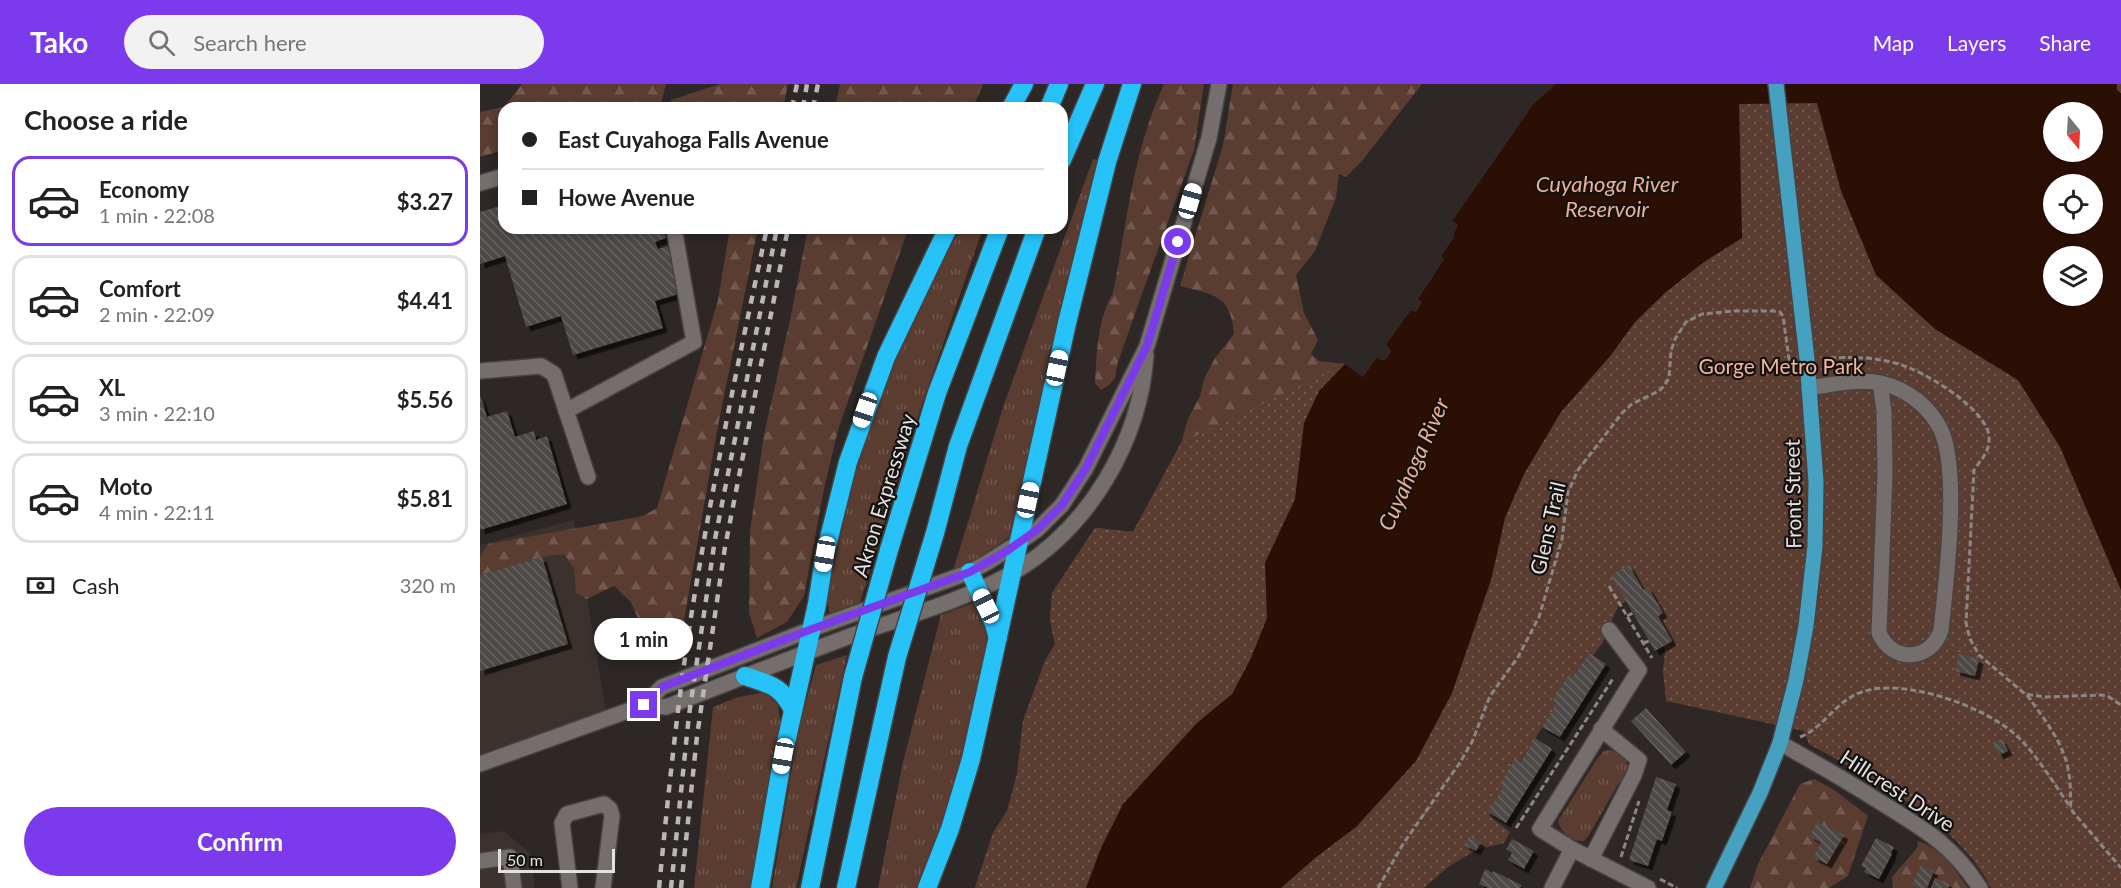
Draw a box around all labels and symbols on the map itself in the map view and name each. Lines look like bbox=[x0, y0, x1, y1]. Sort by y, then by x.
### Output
north arrow bbox=[2043, 102, 2103, 162]
water label: Cuyahoga River Reservoir bbox=[1536, 170, 1679, 222]
car bbox=[1176, 181, 1204, 221]
route start bbox=[1164, 228, 1191, 255]
car bbox=[1044, 349, 1070, 387]
park label: Gorge Metro Park bbox=[1699, 353, 1864, 378]
car bbox=[851, 390, 879, 430]
water label: Cuyahoga River bbox=[1372, 393, 1454, 535]
street label: Akron Expressway bbox=[846, 410, 920, 580]
street label: Front Street bbox=[1779, 438, 1805, 549]
street label: Glens Trail bbox=[1524, 479, 1570, 577]
car bbox=[1015, 481, 1041, 519]
car bbox=[813, 535, 837, 573]
car bbox=[970, 586, 1002, 626]
callout: 1 min bbox=[594, 618, 693, 660]
route end bbox=[630, 691, 657, 718]
car bbox=[771, 737, 795, 775]
street label: Hillcrest Drive bbox=[1836, 744, 1960, 836]
scale bar bbox=[498, 846, 615, 874]

